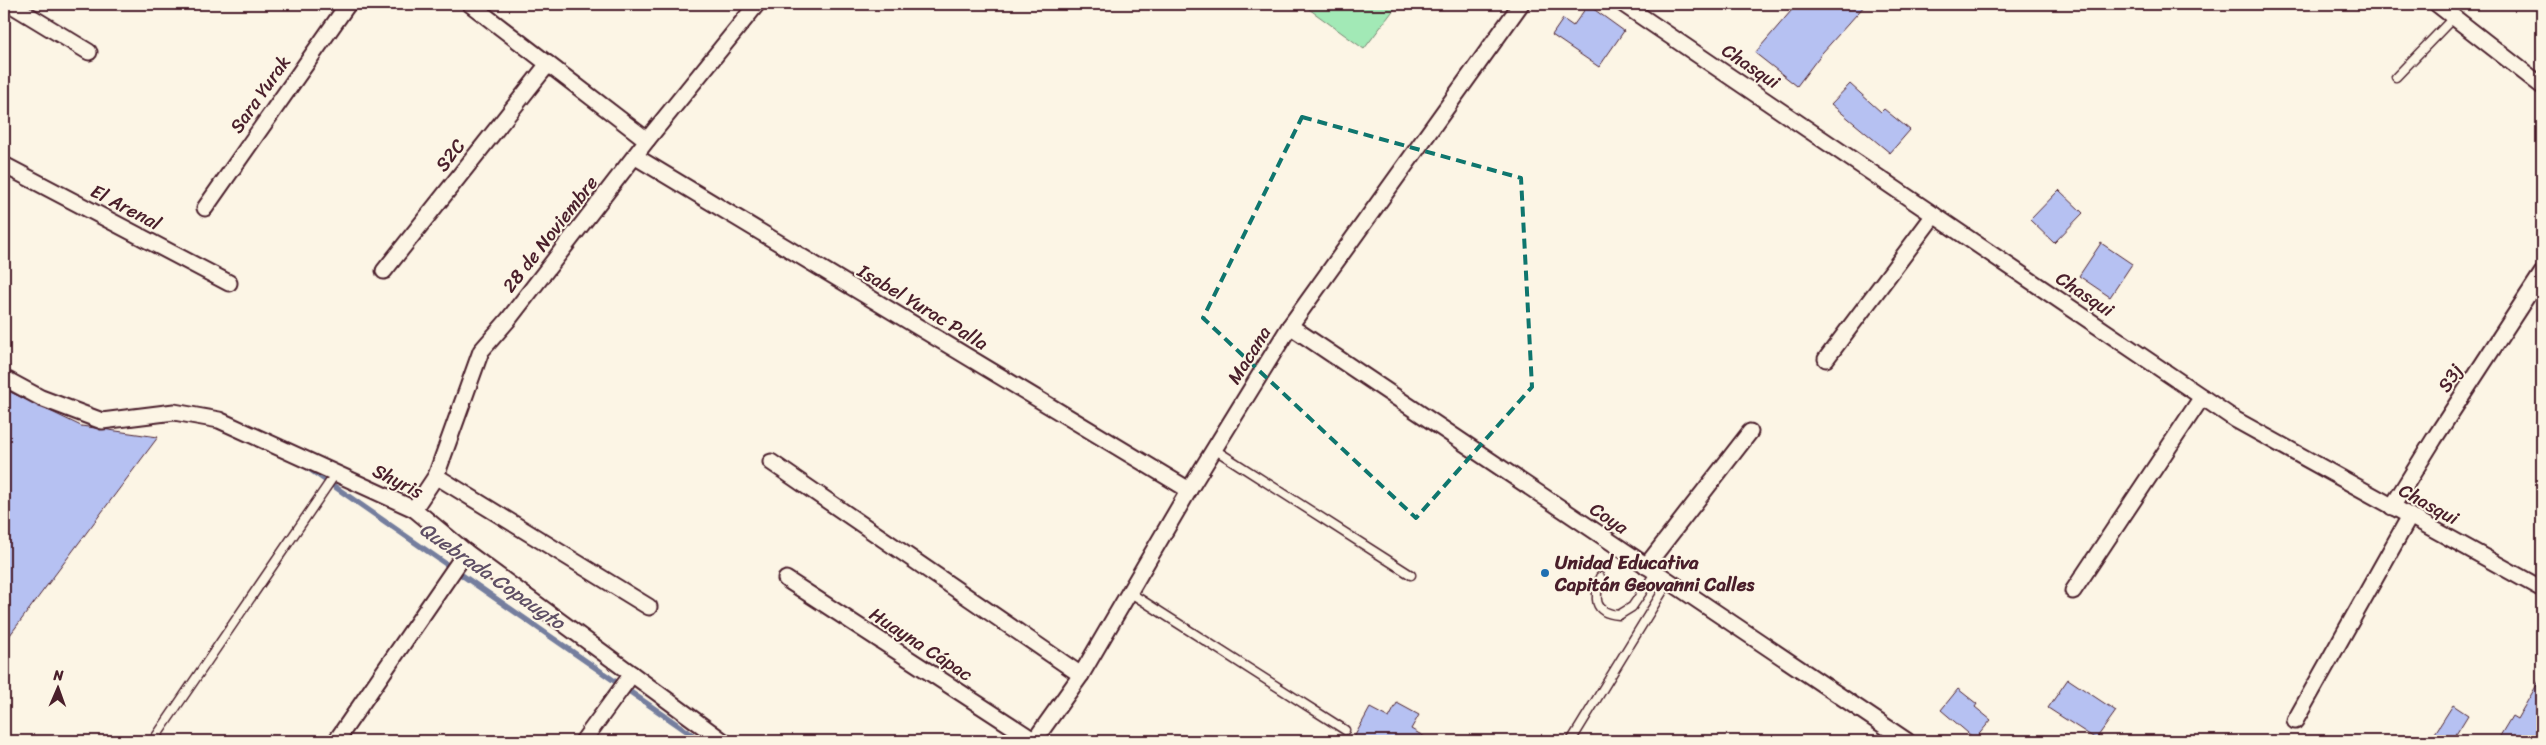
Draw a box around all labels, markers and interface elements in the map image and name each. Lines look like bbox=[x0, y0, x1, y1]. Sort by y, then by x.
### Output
street label: Chasqui bbox=[1715, 34, 1788, 98]
street label: Sara Yurak bbox=[221, 48, 299, 140]
street label: S2C bbox=[426, 131, 474, 179]
street label: 28 de Noviembre bbox=[493, 168, 607, 300]
street label: El Arenal bbox=[85, 175, 168, 240]
street label: Isabel Yurac Palla bbox=[850, 254, 995, 359]
street label: Chasqui bbox=[2049, 262, 2122, 326]
street label: Macana bbox=[1218, 319, 1280, 391]
street label: S3j bbox=[2428, 356, 2472, 399]
street label: Shyris bbox=[367, 454, 430, 508]
street label: Chasqui bbox=[2393, 474, 2466, 534]
street label: Coya bbox=[1583, 493, 1636, 543]
water label: Quebrada Copaugto bbox=[412, 513, 574, 640]
place label: Unidad Educativa Capitán Geovanni Calles bbox=[1554, 546, 1756, 601]
marker: Unidad Educativa Capitán Geovanni Calles bbox=[1539, 567, 1551, 579]
street label: Huayna Cápac bbox=[862, 598, 980, 690]
north arrow bbox=[32, 662, 82, 712]
text: N bbox=[52, 663, 64, 688]

